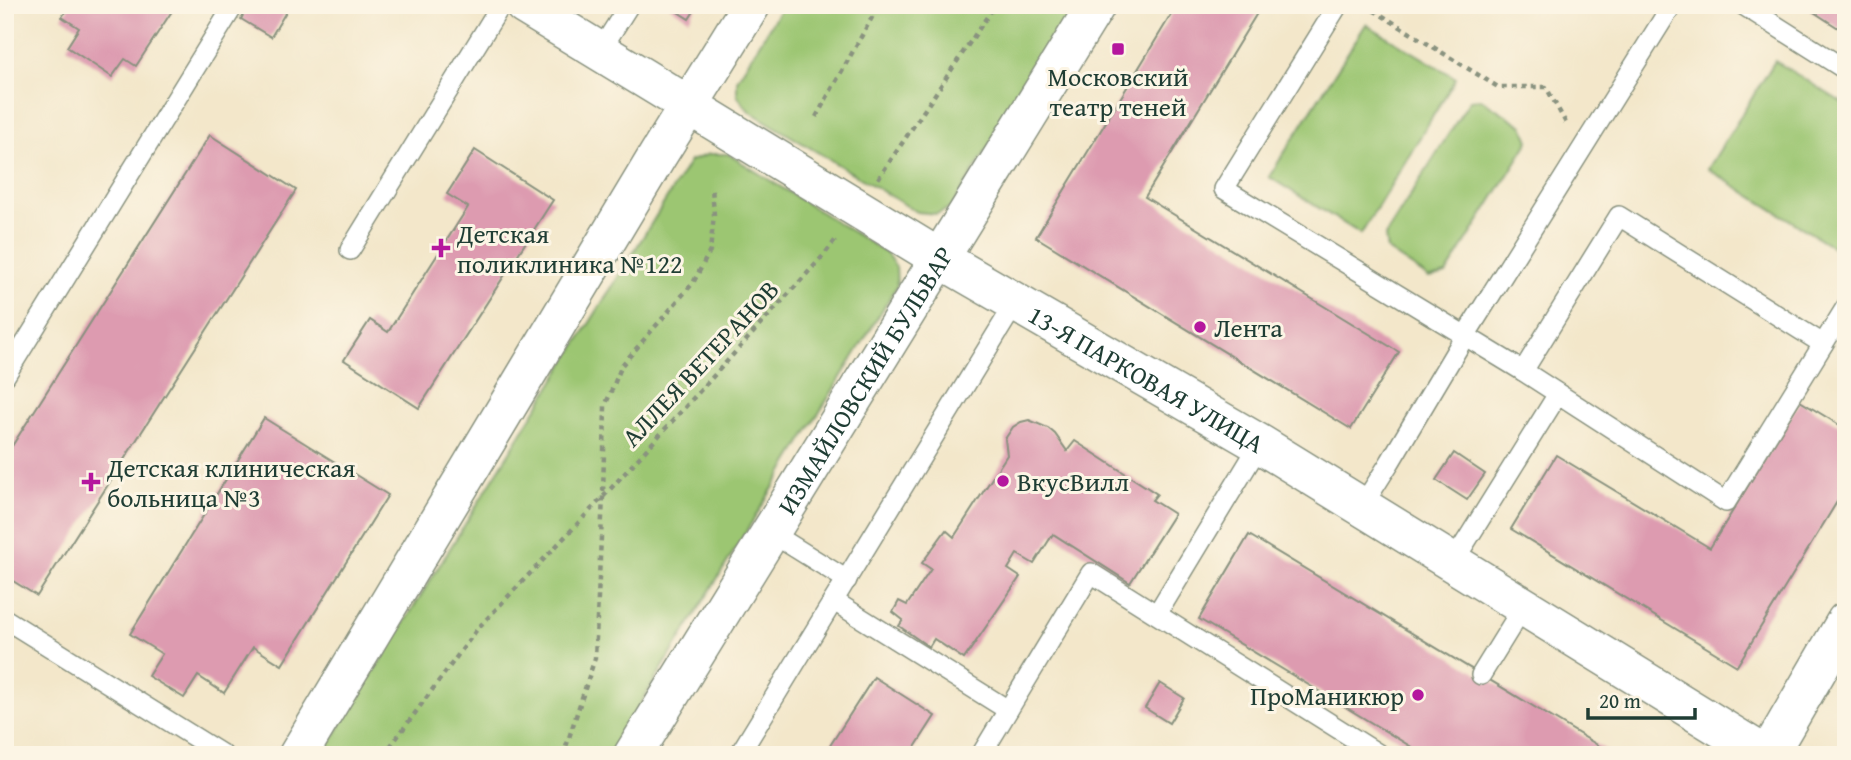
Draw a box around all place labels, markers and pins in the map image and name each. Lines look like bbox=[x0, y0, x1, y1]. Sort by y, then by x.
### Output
marker: Московский театр теней bbox=[1110, 41, 1126, 57]
place label: Московский театр теней bbox=[1048, 57, 1188, 126]
place label: Детская поликлиника №122 bbox=[456, 214, 682, 283]
marker: Детская поликлиника №122 bbox=[431, 238, 451, 258]
place label: Лента bbox=[1214, 308, 1283, 347]
marker: Лента bbox=[1192, 319, 1208, 335]
place label: Детская клиническая больница №3 bbox=[106, 448, 356, 517]
place label: ВкусВилл bbox=[1017, 462, 1129, 501]
marker: Детская клиническая больница №3 bbox=[81, 472, 101, 492]
marker: ВкусВилл bbox=[995, 473, 1011, 489]
place label: ПроМаникюр bbox=[1250, 676, 1404, 715]
marker: ПроМаникюр bbox=[1410, 687, 1426, 703]

